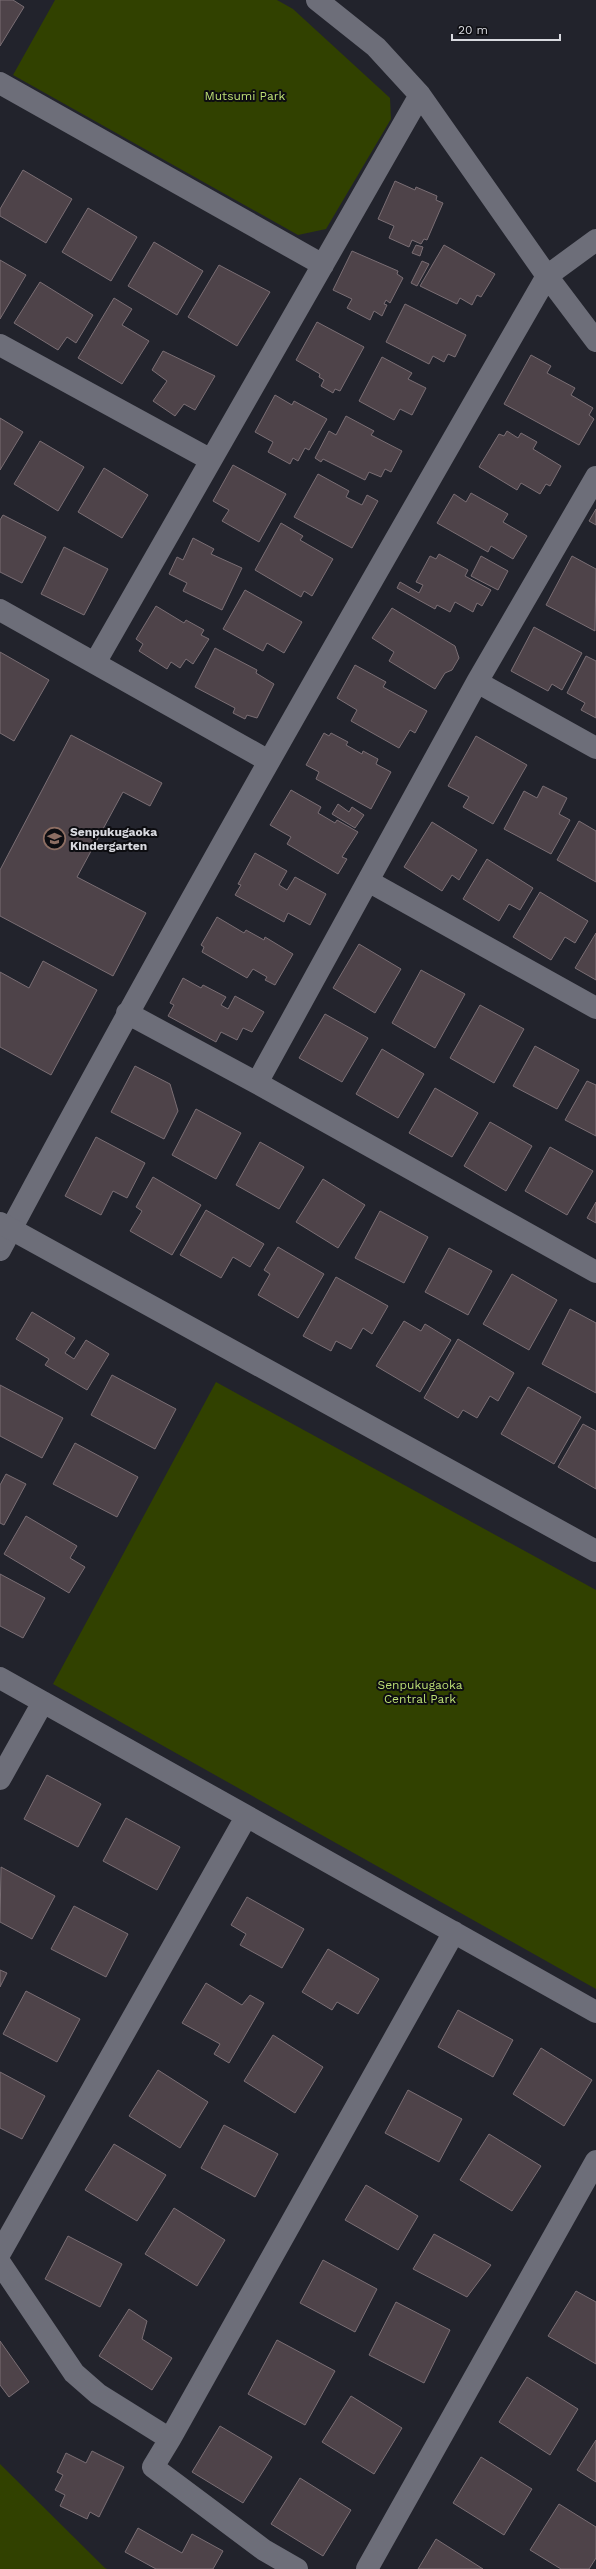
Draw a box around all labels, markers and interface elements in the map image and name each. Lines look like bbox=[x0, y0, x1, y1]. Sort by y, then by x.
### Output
scale bar bbox=[452, 16, 560, 42]
text: 20 m bbox=[458, 23, 488, 37]
park label: Mutsumi Park bbox=[205, 89, 286, 103]
place label: Senpukugaoka Kindergarten bbox=[70, 825, 157, 853]
school or university icon: Senpukugaoka Kindergarten bbox=[42, 826, 68, 852]
park label: Senpukugaoka Central Park bbox=[377, 1678, 463, 1706]

